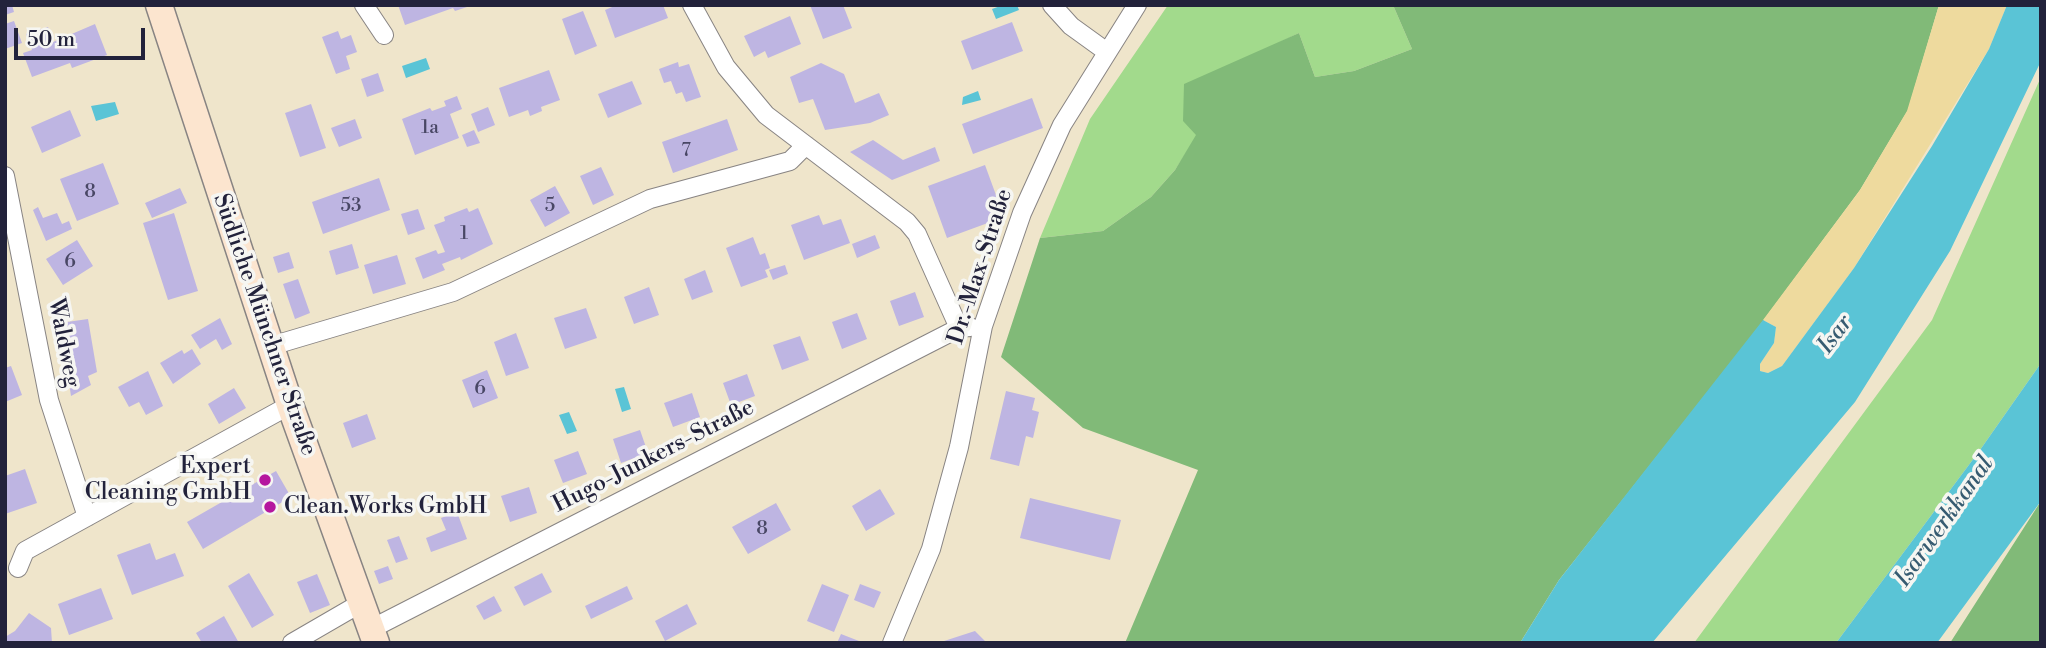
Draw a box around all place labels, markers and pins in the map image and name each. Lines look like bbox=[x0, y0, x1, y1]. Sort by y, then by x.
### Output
place label: Expert Cleaning GmbH bbox=[85, 453, 251, 507]
marker: Expert Cleaning GmbH bbox=[257, 472, 273, 488]
place label: Clean.Works GmbH bbox=[284, 493, 487, 521]
marker: Clean.Works GmbH bbox=[262, 499, 278, 515]

